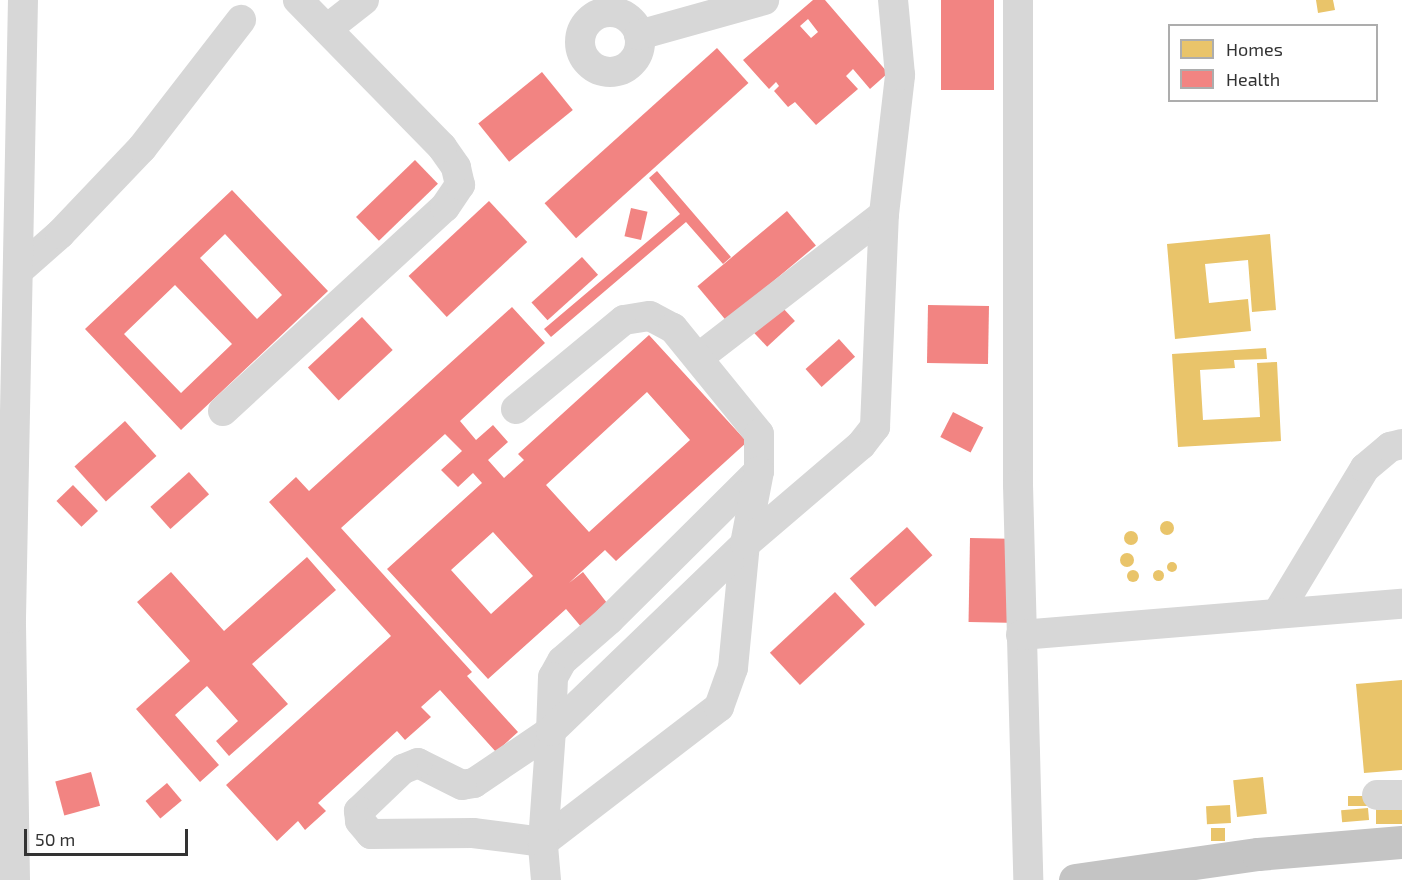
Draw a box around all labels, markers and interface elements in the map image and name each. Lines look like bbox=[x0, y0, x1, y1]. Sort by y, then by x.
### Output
legend bbox=[1168, 24, 1378, 102]
text: Homes bbox=[1226, 38, 1283, 60]
text: Health bbox=[1226, 68, 1280, 90]
scale bar bbox=[27, 817, 190, 855]
text: 50 m bbox=[35, 828, 75, 850]

